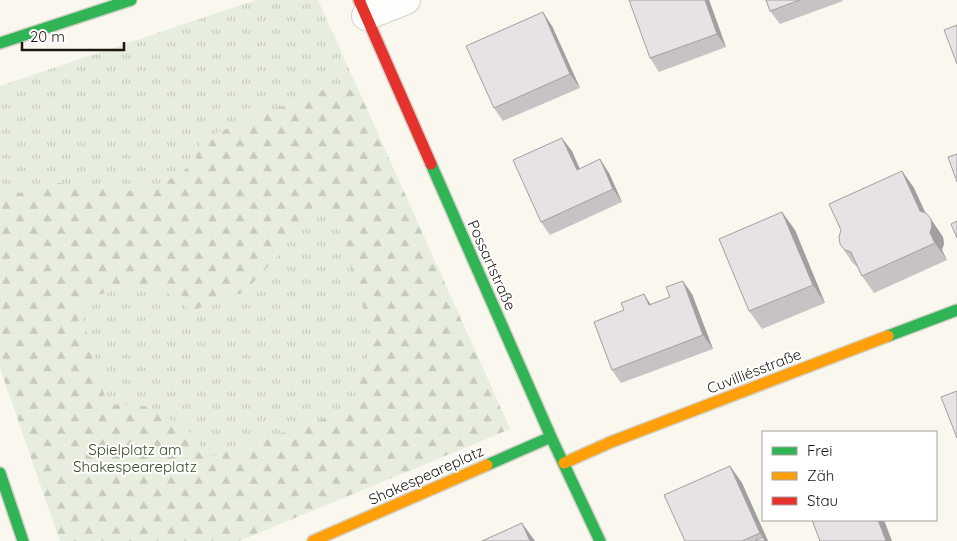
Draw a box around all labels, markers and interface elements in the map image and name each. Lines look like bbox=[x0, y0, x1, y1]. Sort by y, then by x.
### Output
scale bar bbox=[22, 20, 125, 52]
text: 20 m bbox=[30, 27, 65, 46]
street label: Possartstraße bbox=[464, 217, 520, 313]
street label: Cuvilliésstraße bbox=[704, 344, 804, 398]
legend bbox=[762, 431, 937, 521]
park label: Spielplatz am Shakespeareplatz bbox=[73, 440, 197, 476]
street label: Shakespeareplatz bbox=[366, 441, 486, 509]
text: Frei bbox=[807, 441, 833, 460]
text: Zäh bbox=[807, 466, 834, 485]
text: Stau bbox=[807, 491, 838, 510]

